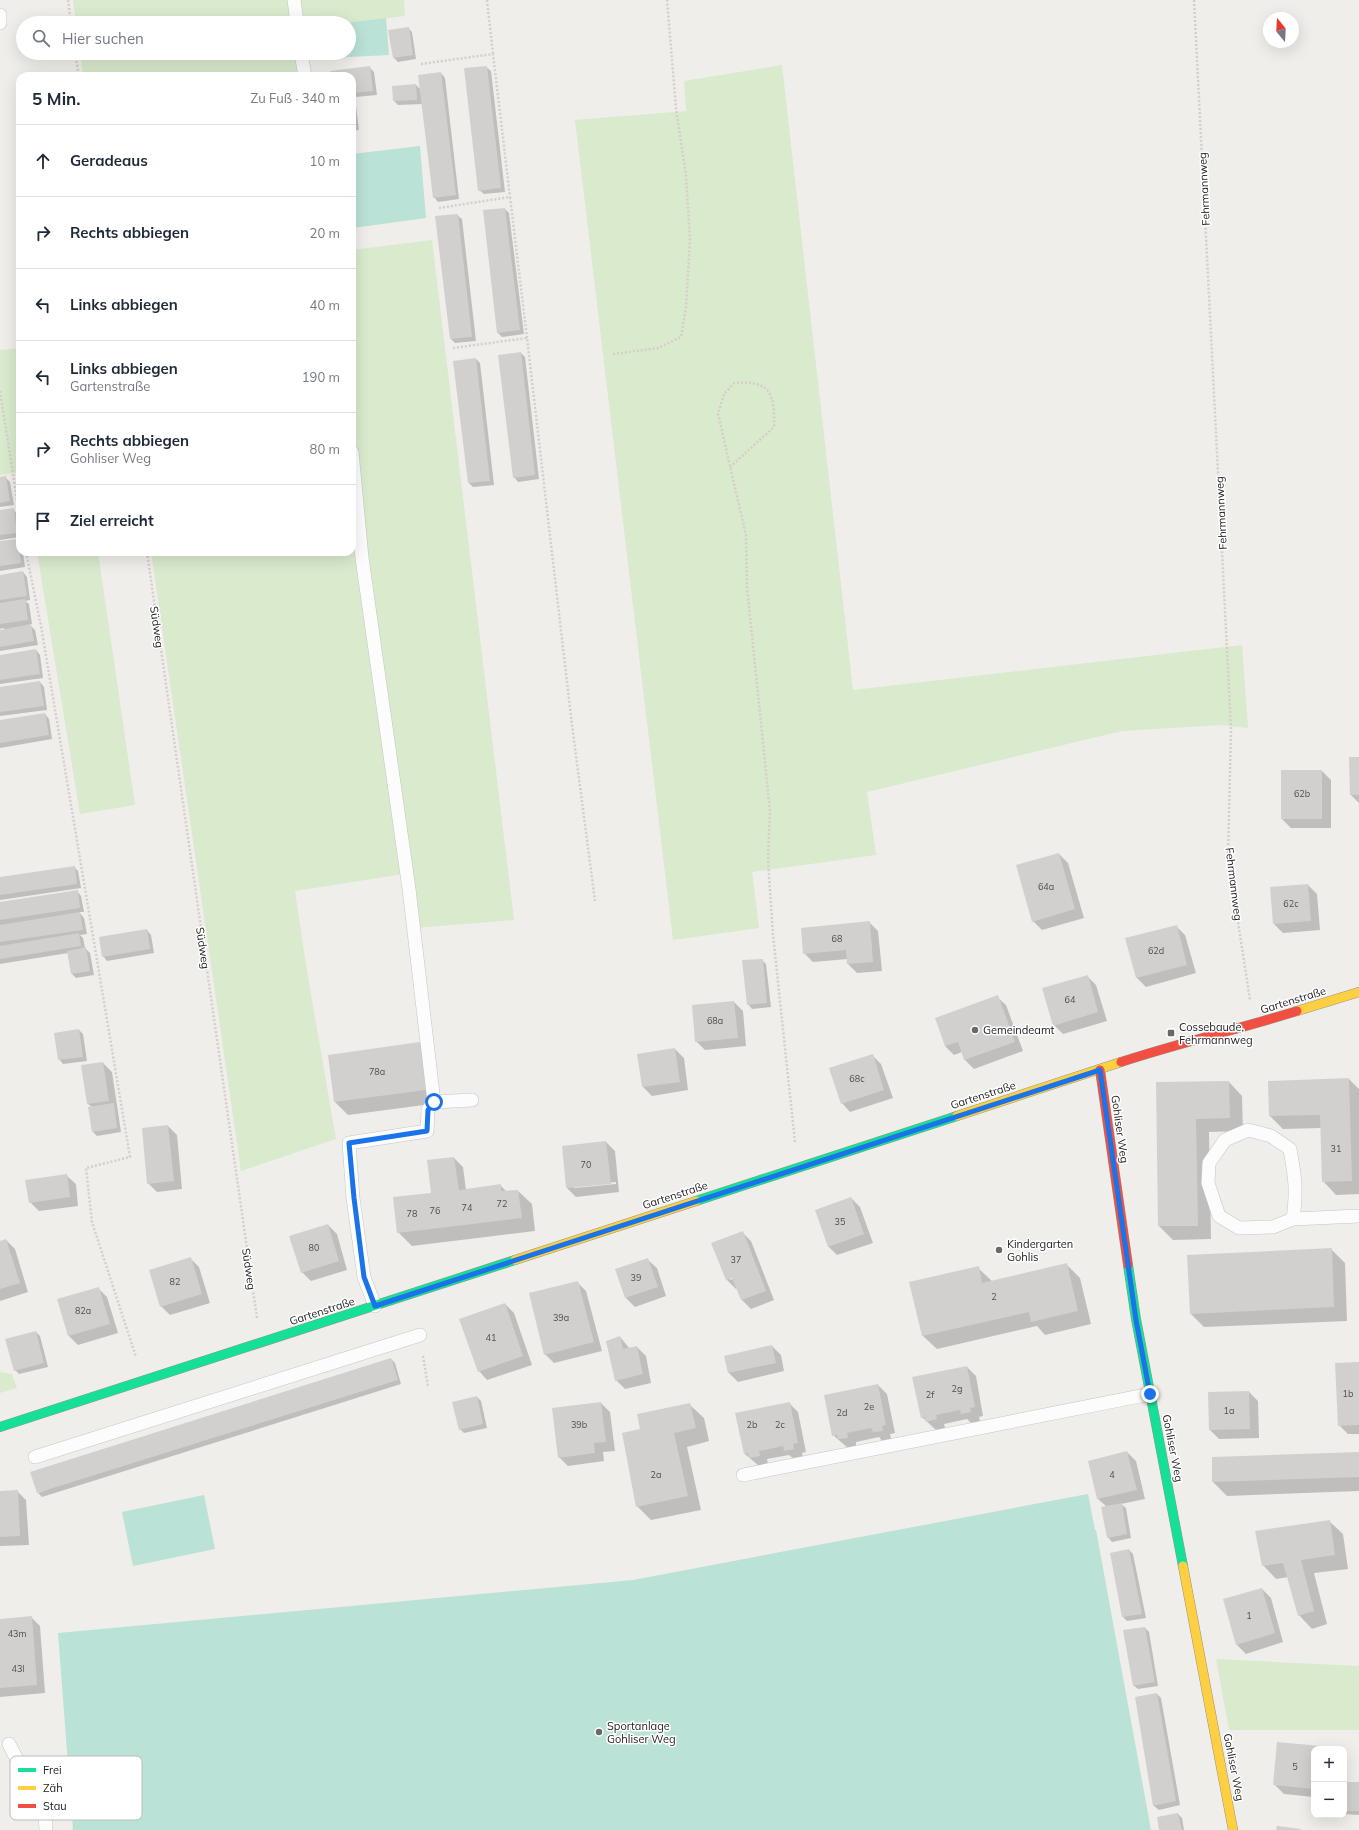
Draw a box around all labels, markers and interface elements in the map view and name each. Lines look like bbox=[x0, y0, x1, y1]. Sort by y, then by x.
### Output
north arrow bbox=[1263, 12, 1299, 48]
search box bbox=[16, 16, 356, 60]
icon: search bbox=[30, 27, 52, 49]
text: Hier suchen bbox=[62, 29, 144, 48]
text: 5 Min. bbox=[32, 88, 81, 109]
text: Zu Fuß · 340 m bbox=[251, 90, 340, 106]
icon: ahead bbox=[32, 150, 54, 172]
text: Geradeaus bbox=[70, 151, 148, 170]
street label: Fehrmannweg bbox=[1195, 152, 1213, 226]
text: 10 m bbox=[310, 153, 340, 169]
icon: right bbox=[32, 222, 54, 244]
text: Rechts abbiegen bbox=[70, 223, 189, 242]
text: 20 m bbox=[310, 225, 340, 241]
icon: left bbox=[32, 294, 54, 316]
text: Links abbiegen bbox=[70, 295, 178, 314]
text: 40 m bbox=[310, 297, 340, 313]
text: Links abbiegen bbox=[70, 359, 178, 378]
icon: left bbox=[32, 366, 54, 388]
text: 190 m bbox=[302, 369, 340, 385]
text: Gartenstraße bbox=[70, 378, 150, 394]
text: Rechts abbiegen bbox=[70, 431, 189, 450]
icon: right bbox=[32, 438, 54, 460]
text: 80 m bbox=[310, 441, 340, 457]
text: Gohliser Weg bbox=[70, 450, 151, 466]
street label: Fehrmannweg bbox=[1212, 476, 1230, 550]
icon: arrive bbox=[32, 510, 54, 532]
text: Ziel erreicht bbox=[70, 511, 154, 530]
street label: Südweg bbox=[147, 605, 167, 649]
house number: 62b bbox=[1294, 788, 1310, 799]
street label: Fehrmannweg bbox=[1223, 847, 1245, 921]
house number: 64a bbox=[1038, 881, 1054, 892]
house number: 62c bbox=[1283, 898, 1299, 909]
street label: Südweg bbox=[193, 926, 213, 970]
house number: 68 bbox=[832, 933, 842, 944]
house number: 62d bbox=[1148, 945, 1164, 956]
street label: Gartenstraße bbox=[1258, 983, 1328, 1017]
house number: 64 bbox=[1065, 994, 1076, 1005]
house number: 68a bbox=[707, 1015, 723, 1026]
place label: Cossebaude, Fehrmannweg bbox=[1179, 1020, 1253, 1047]
place label: Gemeindeamt bbox=[983, 1023, 1055, 1037]
marker: Gemeindeamt bbox=[970, 1025, 980, 1035]
marker: Cossebaude, Fehrmannweg bbox=[1166, 1028, 1176, 1038]
house number: 78a bbox=[369, 1066, 385, 1077]
house number: 68c bbox=[849, 1073, 865, 1084]
street label: Gartenstraße bbox=[949, 1078, 1017, 1112]
route start bbox=[425, 1093, 443, 1111]
street label: Gohliser Weg bbox=[1108, 1094, 1132, 1164]
house number: 31 bbox=[1331, 1143, 1341, 1154]
house number: 70 bbox=[581, 1159, 591, 1170]
street label: Gartenstraße bbox=[641, 1178, 709, 1212]
house number: 72 bbox=[497, 1198, 507, 1209]
house number: 74 bbox=[462, 1202, 473, 1213]
house number: 76 bbox=[430, 1205, 440, 1216]
house number: 78 bbox=[407, 1208, 417, 1219]
house number: 35 bbox=[835, 1216, 846, 1227]
place label: Kindergarten Gohlis bbox=[1007, 1237, 1073, 1264]
house number: 80 bbox=[309, 1242, 319, 1253]
marker: Kindergarten Gohlis bbox=[994, 1245, 1004, 1255]
street label: Südweg bbox=[239, 1247, 259, 1291]
house number: 37 bbox=[731, 1254, 741, 1265]
house number: 39 bbox=[631, 1272, 641, 1283]
house number: 82 bbox=[170, 1276, 180, 1287]
house number: 2 bbox=[991, 1291, 997, 1302]
street label: Gartenstraße bbox=[288, 1294, 356, 1328]
house number: 82a bbox=[75, 1305, 91, 1316]
house number: 39a bbox=[553, 1312, 569, 1323]
house number: 41 bbox=[486, 1332, 496, 1343]
house number: 2g bbox=[952, 1383, 962, 1394]
route end bbox=[1141, 1385, 1159, 1403]
house number: 1b bbox=[1343, 1388, 1353, 1399]
house number: 2f bbox=[926, 1389, 935, 1400]
house number: 2e bbox=[864, 1401, 874, 1412]
house number: 1a bbox=[1224, 1405, 1234, 1416]
house number: 2d bbox=[837, 1407, 847, 1418]
street label: Gohliser Weg bbox=[1160, 1413, 1186, 1483]
house number: 39b bbox=[571, 1419, 587, 1430]
house number: 2b bbox=[747, 1419, 757, 1430]
house number: 2c bbox=[775, 1419, 785, 1430]
house number: 2a bbox=[651, 1469, 661, 1480]
house number: 4 bbox=[1109, 1469, 1115, 1480]
house number: 1 bbox=[1246, 1610, 1252, 1621]
house number: 43m bbox=[8, 1628, 26, 1639]
house number: 43l bbox=[12, 1663, 24, 1674]
place label: Sportanlage Gohliser Weg bbox=[607, 1719, 676, 1746]
marker: Sportanlage Gohliser Weg bbox=[594, 1727, 604, 1737]
street label: Gohliser Weg bbox=[1221, 1732, 1247, 1802]
map controls bbox=[1311, 1746, 1347, 1818]
button: + bbox=[1311, 1746, 1347, 1782]
legend bbox=[10, 1756, 142, 1820]
house number: 5 bbox=[1292, 1761, 1298, 1772]
text: Frei bbox=[43, 1763, 62, 1777]
text: Zäh bbox=[43, 1781, 63, 1795]
button: − bbox=[1311, 1782, 1347, 1818]
text: Stau bbox=[43, 1799, 67, 1813]

